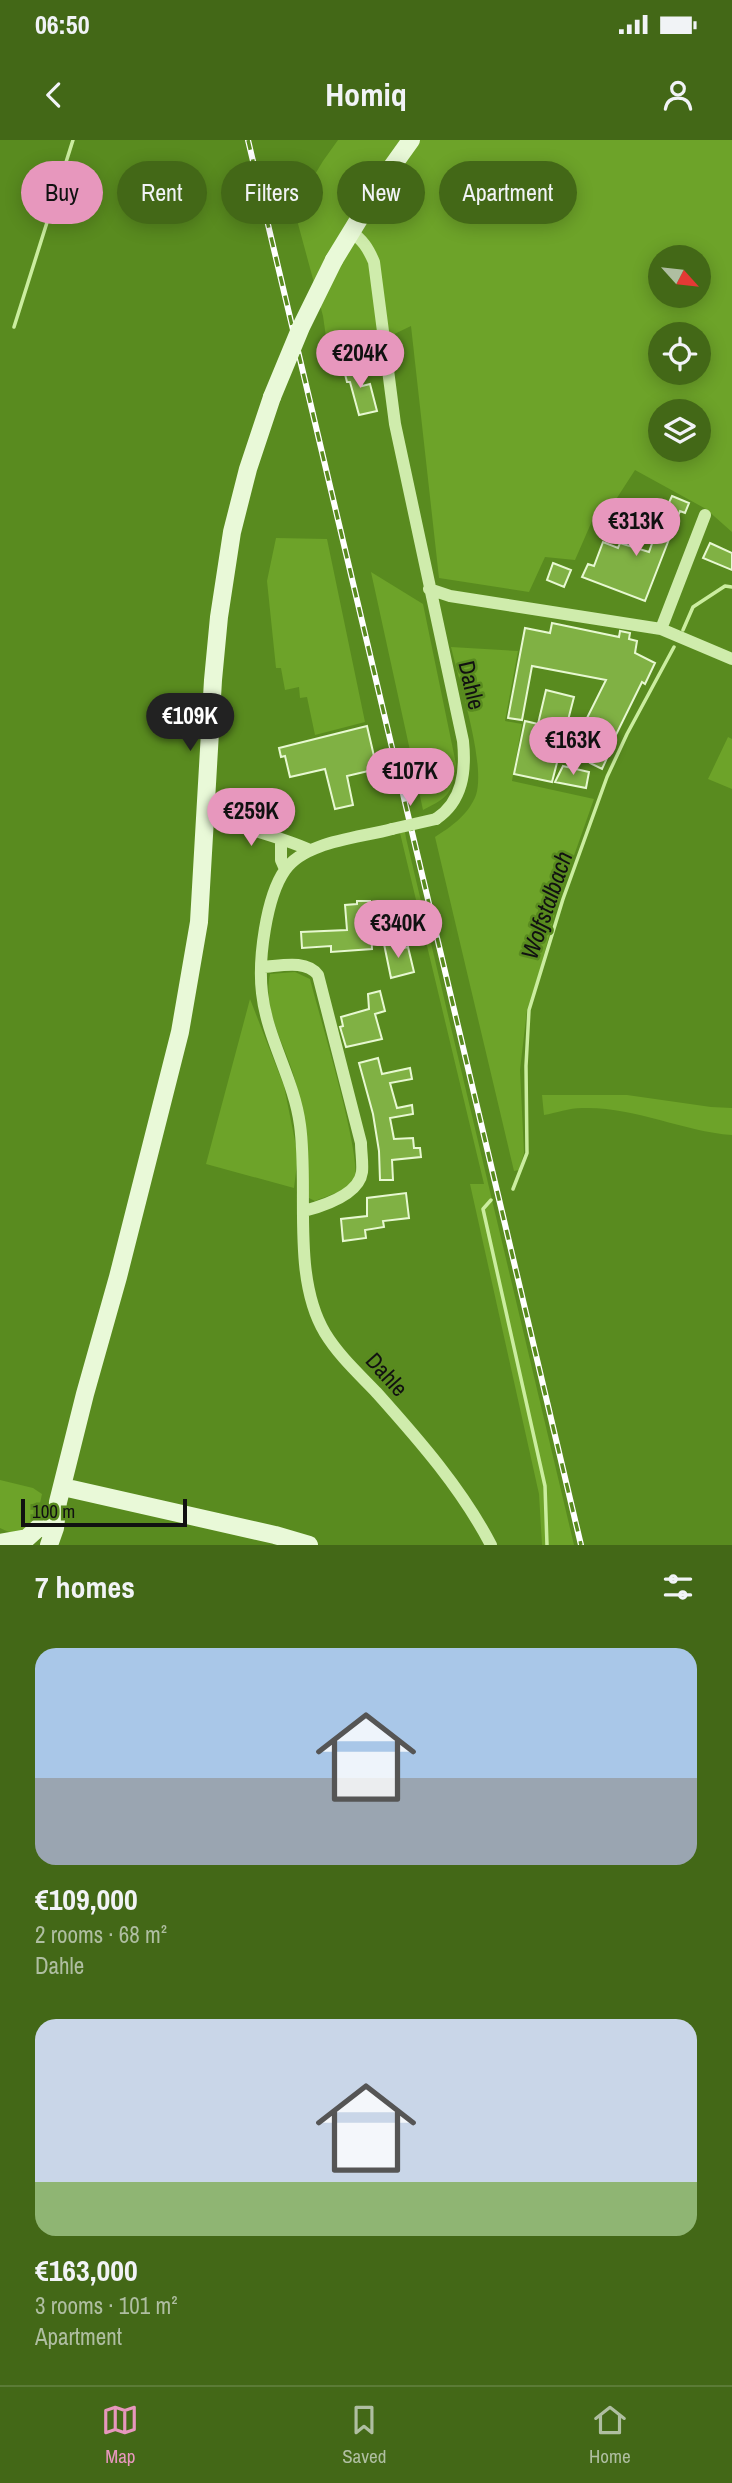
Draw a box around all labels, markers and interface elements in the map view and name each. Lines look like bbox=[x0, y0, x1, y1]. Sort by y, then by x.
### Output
text: 06:50 bbox=[35, 7, 90, 42]
text: Homiq bbox=[325, 73, 407, 116]
icon: back bbox=[35, 76, 73, 114]
icon: person bbox=[659, 76, 697, 114]
chip: Buy bbox=[21, 161, 103, 224]
chip: Rent bbox=[117, 161, 207, 224]
chip: Filters bbox=[221, 161, 323, 224]
chip: New bbox=[337, 161, 425, 224]
chip: Apartment bbox=[439, 161, 577, 224]
north arrow bbox=[648, 245, 710, 308]
map controls bbox=[648, 245, 711, 462]
button: locate bbox=[648, 322, 711, 385]
pin: €204K bbox=[311, 330, 409, 390]
text: €204K bbox=[332, 337, 388, 368]
button: layers bbox=[648, 399, 711, 462]
pin: €313K bbox=[587, 498, 685, 558]
text: €313K bbox=[608, 505, 664, 536]
street label: Dahle bbox=[451, 658, 493, 712]
pin: €109K bbox=[141, 694, 239, 753]
text: €109K bbox=[162, 700, 218, 731]
pin: €163K bbox=[524, 718, 622, 777]
text: €163K bbox=[545, 724, 601, 755]
pin: €107K bbox=[361, 748, 459, 808]
text: €107K bbox=[382, 755, 438, 786]
pin: €259K bbox=[202, 788, 300, 848]
text: €259K bbox=[223, 795, 279, 826]
water label: Wolfstalbach bbox=[513, 847, 579, 963]
pin: €340K bbox=[349, 900, 447, 960]
text: €340K bbox=[370, 907, 426, 938]
street label: Dahle bbox=[359, 1345, 415, 1403]
scale bar bbox=[21, 1496, 187, 1528]
text: 100 m bbox=[32, 1498, 75, 1524]
text: 7 homes bbox=[35, 1567, 135, 1607]
icon: filters bbox=[659, 1568, 697, 1606]
icon: home bbox=[303, 1694, 429, 1820]
text: €109,000 bbox=[35, 1879, 138, 1919]
text: 2 rooms · 68 m² bbox=[35, 1919, 167, 1950]
text: Dahle bbox=[35, 1950, 84, 1981]
icon: home bbox=[303, 2065, 429, 2191]
text: €163,000 bbox=[35, 2250, 138, 2290]
text: 3 rooms · 101 m² bbox=[35, 2290, 178, 2321]
text: Apartment bbox=[35, 2321, 122, 2352]
tab: Map bbox=[101, 2401, 139, 2469]
tab: Saved bbox=[342, 2401, 386, 2469]
tab: Home bbox=[589, 2401, 631, 2469]

